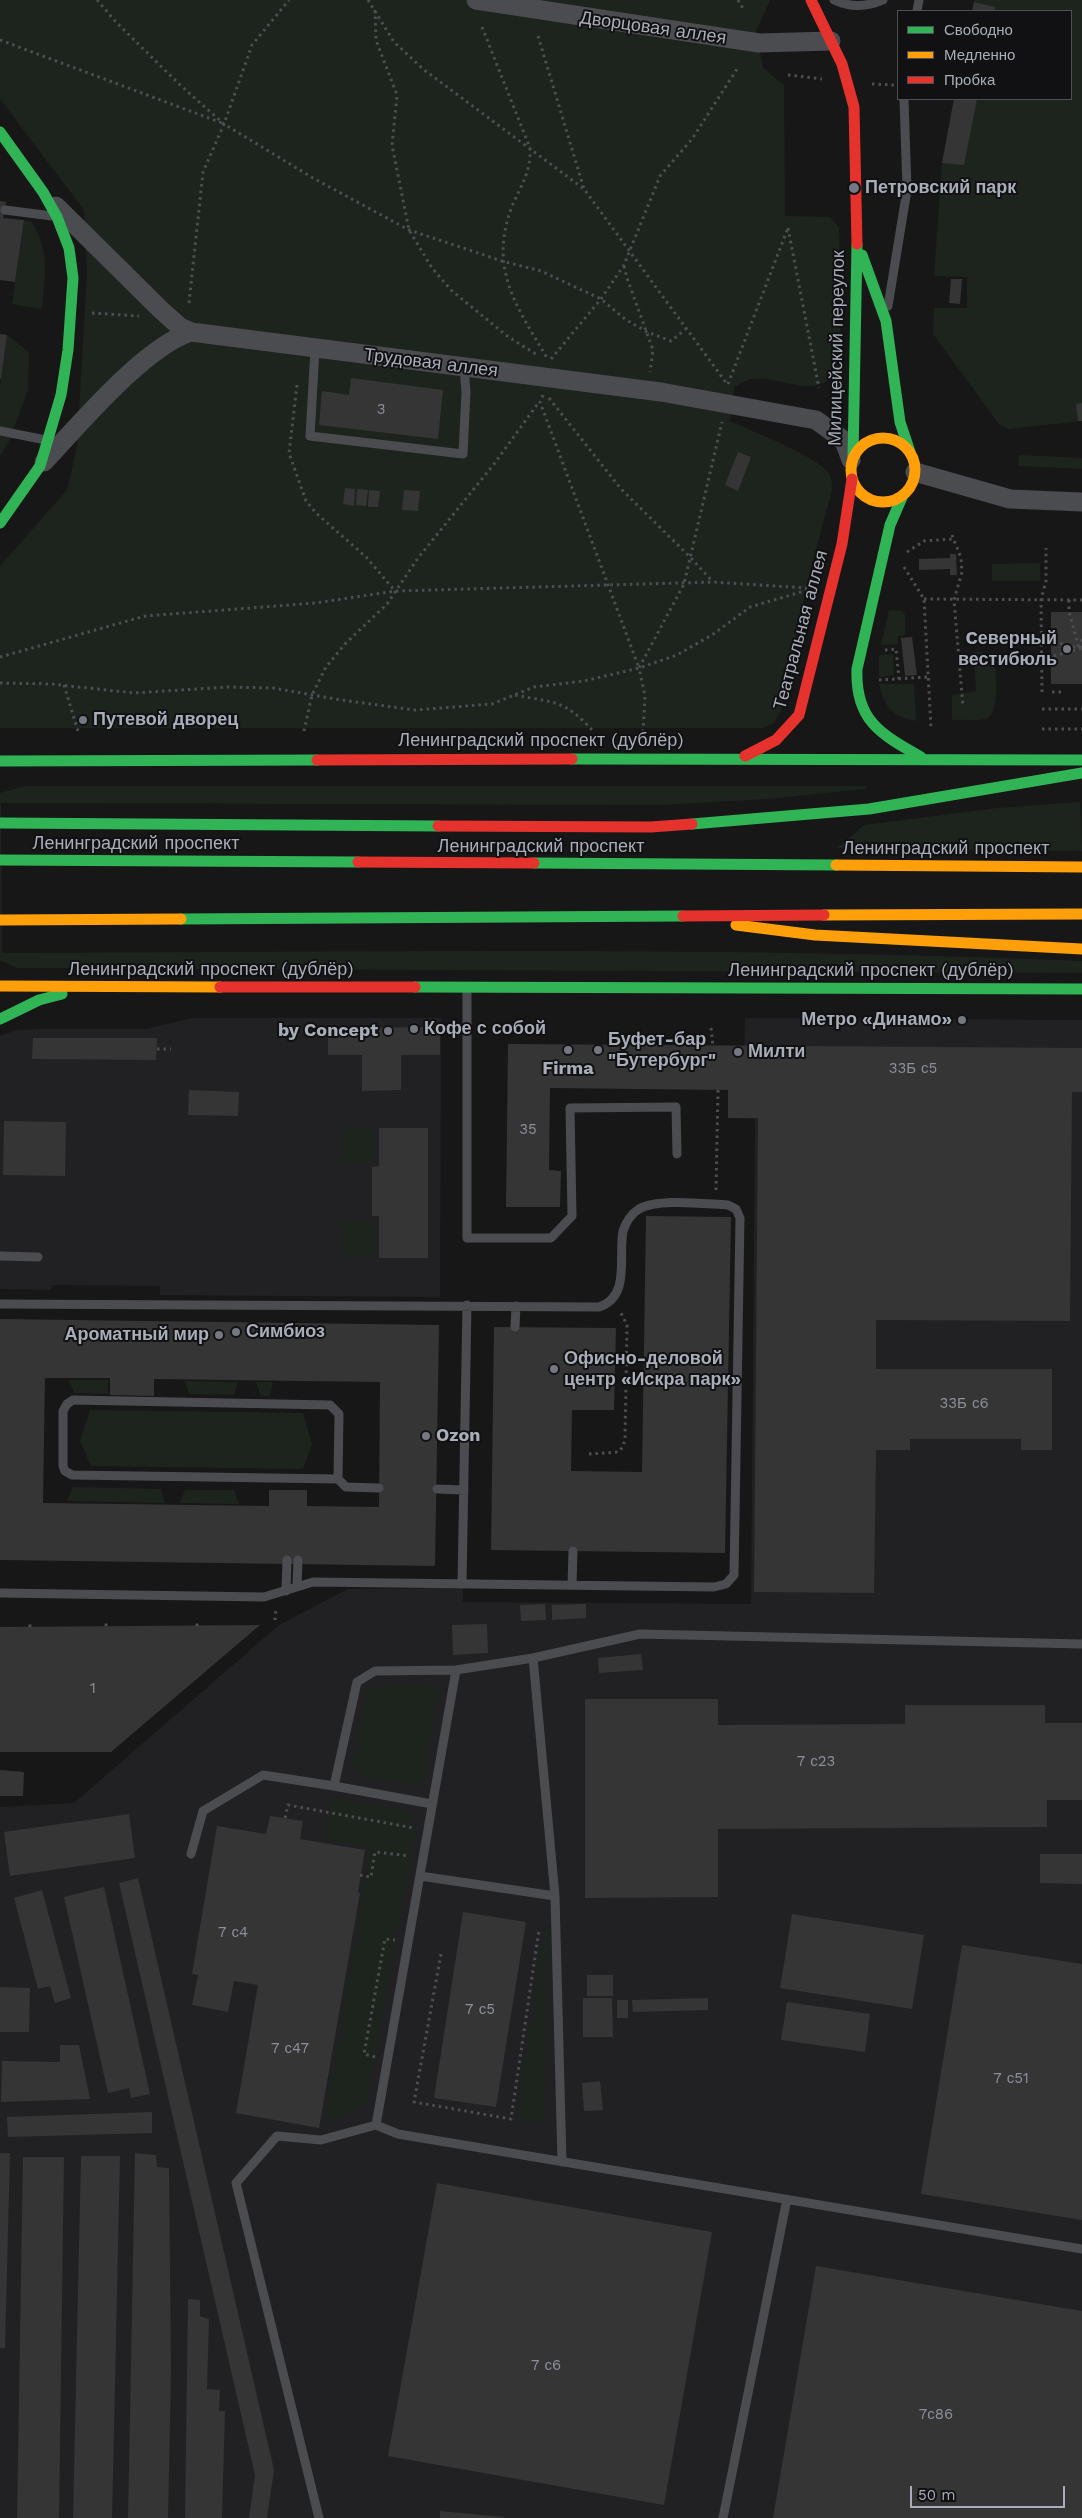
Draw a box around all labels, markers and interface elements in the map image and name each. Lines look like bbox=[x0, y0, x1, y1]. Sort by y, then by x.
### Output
street label: Дворцовая аллея bbox=[578, 7, 728, 49]
legend bbox=[897, 10, 1072, 100]
text: Свободно bbox=[944, 21, 1013, 39]
text: Медленно bbox=[944, 46, 1015, 64]
text: Пробка bbox=[944, 71, 995, 89]
place label: Петровский парк bbox=[865, 177, 1016, 199]
marker: Петровский парк bbox=[847, 181, 861, 195]
street label: Милицейский переулок bbox=[824, 250, 850, 446]
street label: Трудовая аллея bbox=[363, 344, 499, 382]
house number: 3 bbox=[377, 401, 385, 419]
street label: Театральная аллея bbox=[769, 548, 833, 712]
place label: Cеверный вестибюль bbox=[958, 628, 1057, 670]
marker: Cеверный вестибюль bbox=[1061, 643, 1073, 655]
place label: Путевой дворец bbox=[93, 709, 238, 731]
marker: Путевой дворец bbox=[77, 714, 89, 726]
street label: Ленинградский проспект (дублёр) bbox=[398, 730, 684, 752]
street label: Ленинградский проспект bbox=[33, 833, 239, 855]
street label: Ленинградский проспект bbox=[438, 836, 644, 858]
street label: Ленинградский проспект bbox=[843, 838, 1049, 860]
street label: Ленинградский проспект (дублёр) bbox=[68, 959, 354, 981]
street label: Ленинградский проспект (дублёр) bbox=[728, 960, 1014, 982]
place label: Метро «Динамо» bbox=[801, 1009, 952, 1031]
marker: Метро «Динамо» bbox=[956, 1014, 968, 1026]
place label: Кофе с собой bbox=[424, 1018, 546, 1040]
place label: by Concept bbox=[278, 1020, 378, 1042]
marker: Кофе с собой bbox=[408, 1023, 420, 1035]
marker: by Concept bbox=[382, 1025, 394, 1037]
place label: Буфет-бар "Бутербург" bbox=[608, 1029, 716, 1072]
place label: Милти bbox=[748, 1041, 805, 1063]
marker: Firma bbox=[562, 1044, 574, 1056]
marker: Буфет-бар "Бутербург" bbox=[592, 1044, 604, 1056]
marker: Милти bbox=[732, 1046, 744, 1058]
place label: Firma bbox=[542, 1058, 594, 1080]
house number: 33Б с5 bbox=[889, 1060, 937, 1078]
house number: 35 bbox=[519, 1121, 537, 1139]
place label: Симбиоз bbox=[246, 1321, 325, 1343]
place label: Ароматный мир bbox=[65, 1324, 209, 1346]
marker: Симбиоз bbox=[230, 1326, 242, 1338]
marker: Ароматный мир bbox=[213, 1329, 225, 1341]
place label: Офисно-деловой центр «Искра парк» bbox=[564, 1348, 741, 1390]
marker: Офисно-деловой центр «Искра парк» bbox=[548, 1363, 560, 1375]
house number: 33Б с6 bbox=[939, 1395, 989, 1413]
place label: Ozon bbox=[436, 1425, 480, 1447]
marker: Ozon bbox=[420, 1430, 432, 1442]
house number: 1 bbox=[90, 1680, 96, 1698]
house number: 7 с23 bbox=[797, 1753, 835, 1771]
house number: 7 с4 bbox=[218, 1924, 248, 1942]
house number: 7 с5 bbox=[465, 2001, 495, 2019]
house number: 7 с47 bbox=[271, 2040, 309, 2058]
house number: 7 с51 bbox=[993, 2070, 1029, 2088]
house number: 7 с6 bbox=[531, 2357, 561, 2375]
house number: 7с86 bbox=[919, 2406, 953, 2424]
scale bar bbox=[912, 2476, 1067, 2508]
text: 50 m bbox=[918, 2486, 955, 2504]

